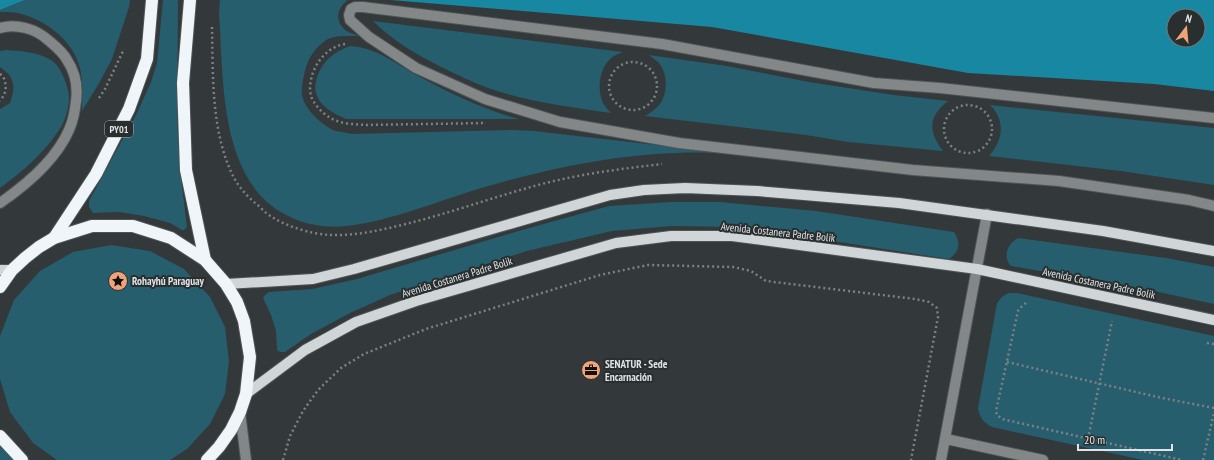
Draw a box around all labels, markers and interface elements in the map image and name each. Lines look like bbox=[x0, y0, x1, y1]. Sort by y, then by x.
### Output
north arrow bbox=[1166, 8, 1206, 48]
text: N bbox=[1184, 11, 1194, 26]
road number: PY01 bbox=[105, 121, 133, 137]
street label: Avenida Costanera Padre Bolik bbox=[720, 219, 837, 245]
street label: Avenida Costanera Padre Bolik bbox=[400, 253, 515, 301]
street label: Avenida Costanera Padre Bolik bbox=[1041, 264, 1157, 302]
place icon: Rohayhú Paraguay bbox=[107, 270, 129, 292]
place label: Rohayhú Paraguay bbox=[132, 274, 205, 288]
place label: SENATUR - Sede Encarnación bbox=[605, 357, 668, 384]
office icon: SENATUR - Sede Encarnación bbox=[580, 359, 602, 381]
scale bar bbox=[1078, 426, 1172, 452]
text: 20 m bbox=[1084, 432, 1105, 447]

